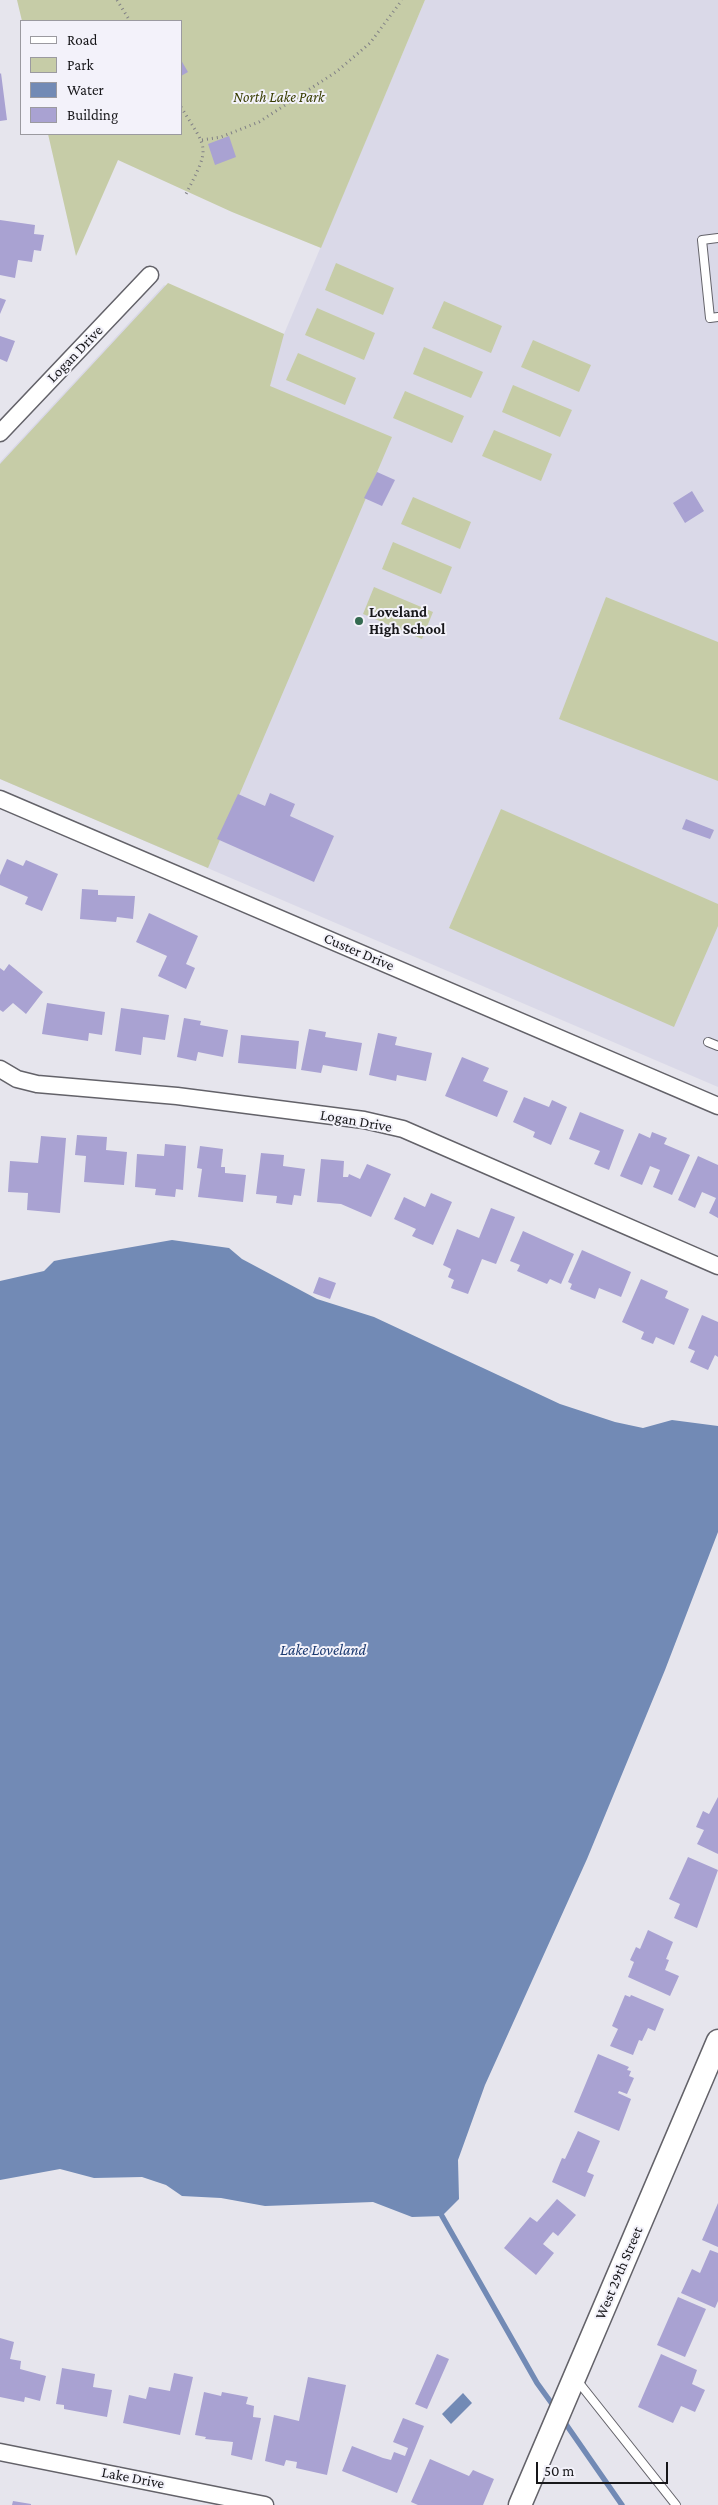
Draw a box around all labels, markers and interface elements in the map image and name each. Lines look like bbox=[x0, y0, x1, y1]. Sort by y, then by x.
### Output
legend bbox=[20, 20, 182, 135]
text: Road bbox=[67, 32, 97, 48]
text: Park bbox=[67, 57, 94, 73]
text: Water bbox=[67, 82, 104, 98]
park label: North Lake Park bbox=[233, 88, 325, 106]
text: Building bbox=[67, 107, 118, 123]
street label: Logan Drive bbox=[43, 322, 107, 386]
place label: Loveland High School bbox=[369, 603, 445, 638]
marker: Loveland High School bbox=[353, 615, 365, 627]
street label: Custer Drive bbox=[321, 929, 397, 975]
street label: Logan Drive bbox=[319, 1106, 393, 1136]
water label: Lake Loveland bbox=[280, 1640, 366, 1660]
street label: West 29th Street bbox=[591, 2224, 647, 2322]
scale bar bbox=[538, 2452, 670, 2484]
street label: Lake Drive bbox=[100, 2463, 166, 2493]
text: 50 m bbox=[544, 2463, 574, 2479]

